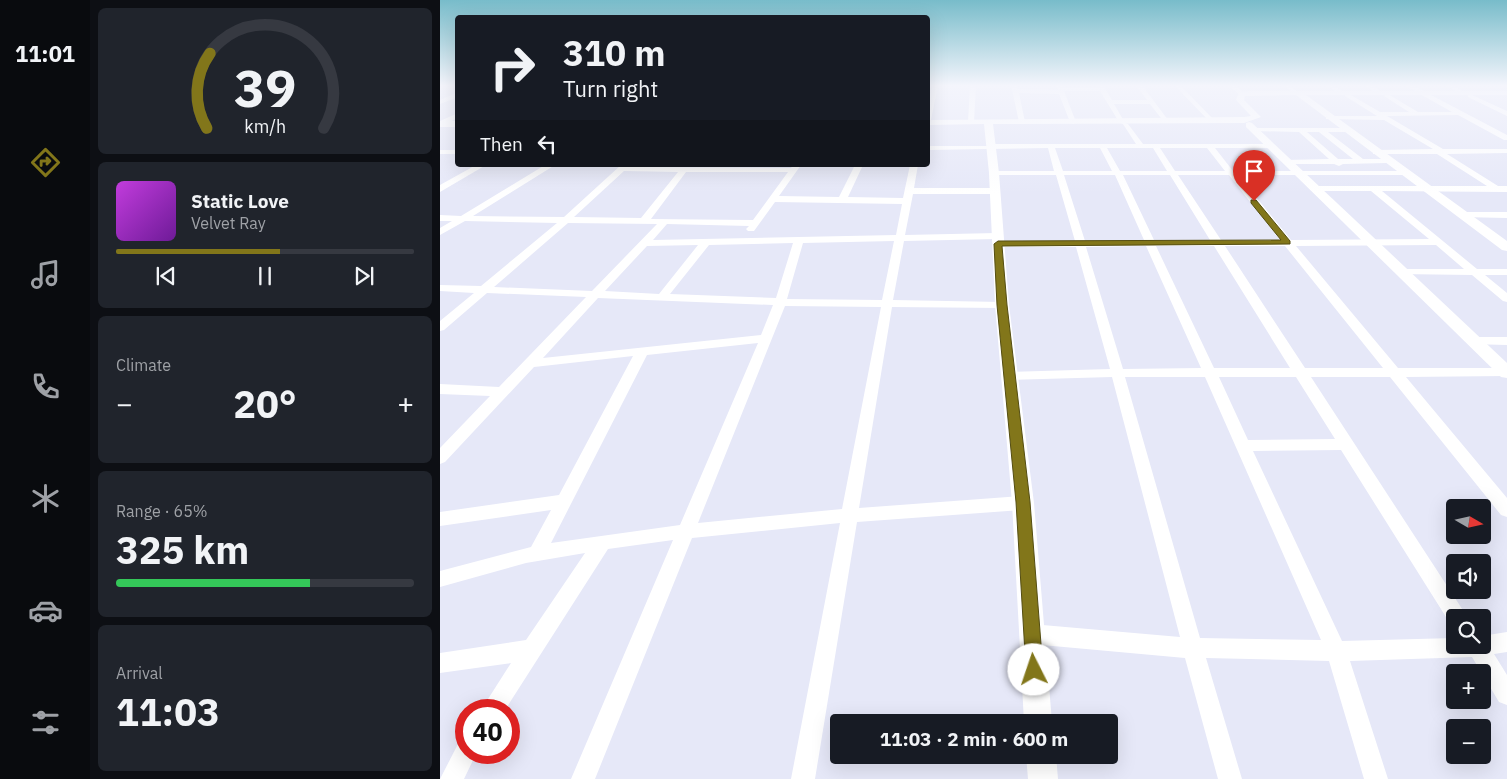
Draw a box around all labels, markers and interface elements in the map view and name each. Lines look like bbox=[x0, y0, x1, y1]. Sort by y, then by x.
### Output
text: 310 m bbox=[563, 30, 666, 76]
icon: right bbox=[480, 35, 545, 100]
text: 11:01 bbox=[15, 39, 75, 68]
text: 39 bbox=[234, 54, 296, 121]
text: Turn right bbox=[563, 74, 658, 103]
text: km/h bbox=[244, 115, 286, 138]
icon: left bbox=[533, 130, 561, 158]
text: Then bbox=[480, 132, 523, 156]
icon: directions bbox=[28, 145, 63, 180]
pin bbox=[1233, 150, 1275, 201]
icon: arrive bbox=[1240, 157, 1268, 185]
text: Static Love bbox=[191, 189, 289, 213]
text: Velvet Ray bbox=[191, 213, 266, 233]
icon: music bbox=[28, 257, 63, 292]
icon: previous bbox=[152, 262, 180, 290]
icon: pause bbox=[251, 262, 279, 290]
icon: next bbox=[350, 262, 378, 290]
text: Climate bbox=[116, 355, 171, 375]
icon: phone bbox=[28, 369, 63, 404]
text: 20° bbox=[233, 379, 297, 428]
text: − bbox=[116, 385, 133, 422]
text: + bbox=[397, 385, 414, 422]
icon: climate bbox=[28, 481, 63, 516]
north arrow bbox=[1446, 499, 1491, 544]
map controls bbox=[1446, 499, 1491, 764]
text: Range · 65% bbox=[116, 501, 208, 521]
text: 325 km bbox=[116, 525, 249, 574]
button: sound bbox=[1446, 554, 1491, 599]
icon: car bbox=[28, 593, 63, 628]
button: search bbox=[1446, 609, 1491, 654]
position arrow bbox=[1007, 643, 1059, 695]
text: Arrival bbox=[116, 663, 163, 683]
button: + bbox=[1446, 664, 1491, 709]
text: 11:03 bbox=[116, 687, 220, 736]
speed limit sign: 40 bbox=[455, 699, 520, 764]
icon: filters bbox=[28, 705, 63, 740]
button: − bbox=[1446, 719, 1491, 764]
text: 11:03 · 2 min · 600 m bbox=[880, 727, 1068, 751]

